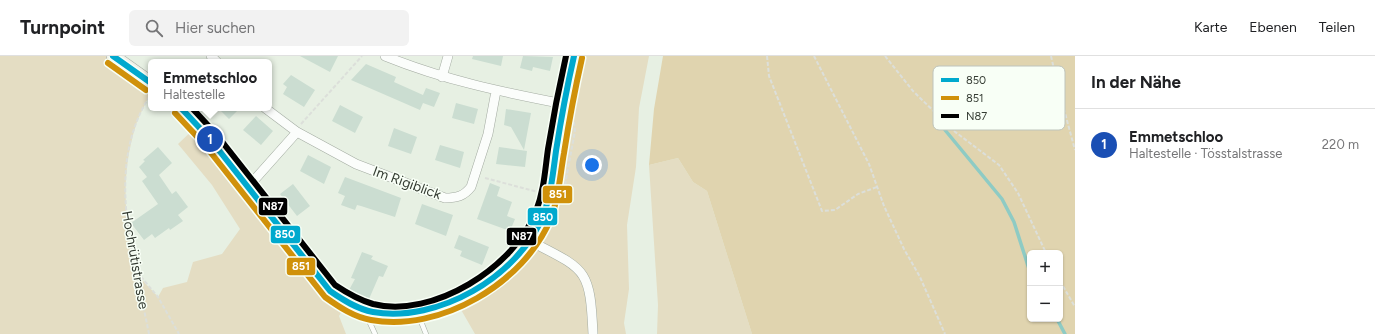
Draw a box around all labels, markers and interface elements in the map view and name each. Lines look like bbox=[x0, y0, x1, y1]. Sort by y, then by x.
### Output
search box bbox=[129, 10, 409, 46]
text: Turnpoint bbox=[20, 16, 105, 39]
icon: search bbox=[143, 17, 165, 39]
text: Hier suchen bbox=[175, 19, 255, 37]
text: Karte bbox=[1194, 19, 1227, 36]
text: Ebenen bbox=[1249, 19, 1297, 36]
text: Teilen bbox=[1319, 19, 1355, 36]
popup bbox=[148, 59, 272, 111]
legend bbox=[933, 66, 1065, 130]
text: Emmetschloo bbox=[163, 69, 257, 87]
text: In der Nähe bbox=[1091, 72, 1181, 92]
text: 850 bbox=[966, 74, 986, 87]
text: Haltestelle bbox=[163, 87, 225, 102]
text: 851 bbox=[966, 92, 984, 105]
text: N87 bbox=[966, 110, 987, 123]
pin: 1 bbox=[197, 124, 223, 154]
text: Emmetschloo bbox=[1129, 128, 1223, 146]
text: 1 bbox=[1101, 137, 1107, 152]
text: 220 m bbox=[1322, 137, 1359, 152]
text: Haltestelle · Tösstalstrasse bbox=[1129, 146, 1282, 161]
your location bbox=[582, 155, 602, 175]
street label: Im Rigiblick bbox=[370, 163, 444, 203]
line badge: 851 bbox=[542, 185, 573, 204]
text: 851 bbox=[549, 188, 567, 201]
line badge: N87 bbox=[258, 197, 288, 216]
text: N87 bbox=[262, 200, 284, 213]
line badge: 850 bbox=[527, 207, 558, 226]
street label: Hochrütistrasse bbox=[118, 210, 152, 311]
text: 850 bbox=[533, 211, 553, 224]
line badge: 850 bbox=[270, 225, 301, 244]
line badge: N87 bbox=[506, 227, 537, 246]
text: 850 bbox=[275, 228, 295, 241]
text: N87 bbox=[511, 230, 533, 243]
map controls bbox=[1027, 250, 1063, 322]
button: + bbox=[1027, 250, 1063, 286]
line badge: 851 bbox=[286, 257, 316, 276]
text: 851 bbox=[292, 260, 310, 273]
button: − bbox=[1027, 286, 1063, 322]

